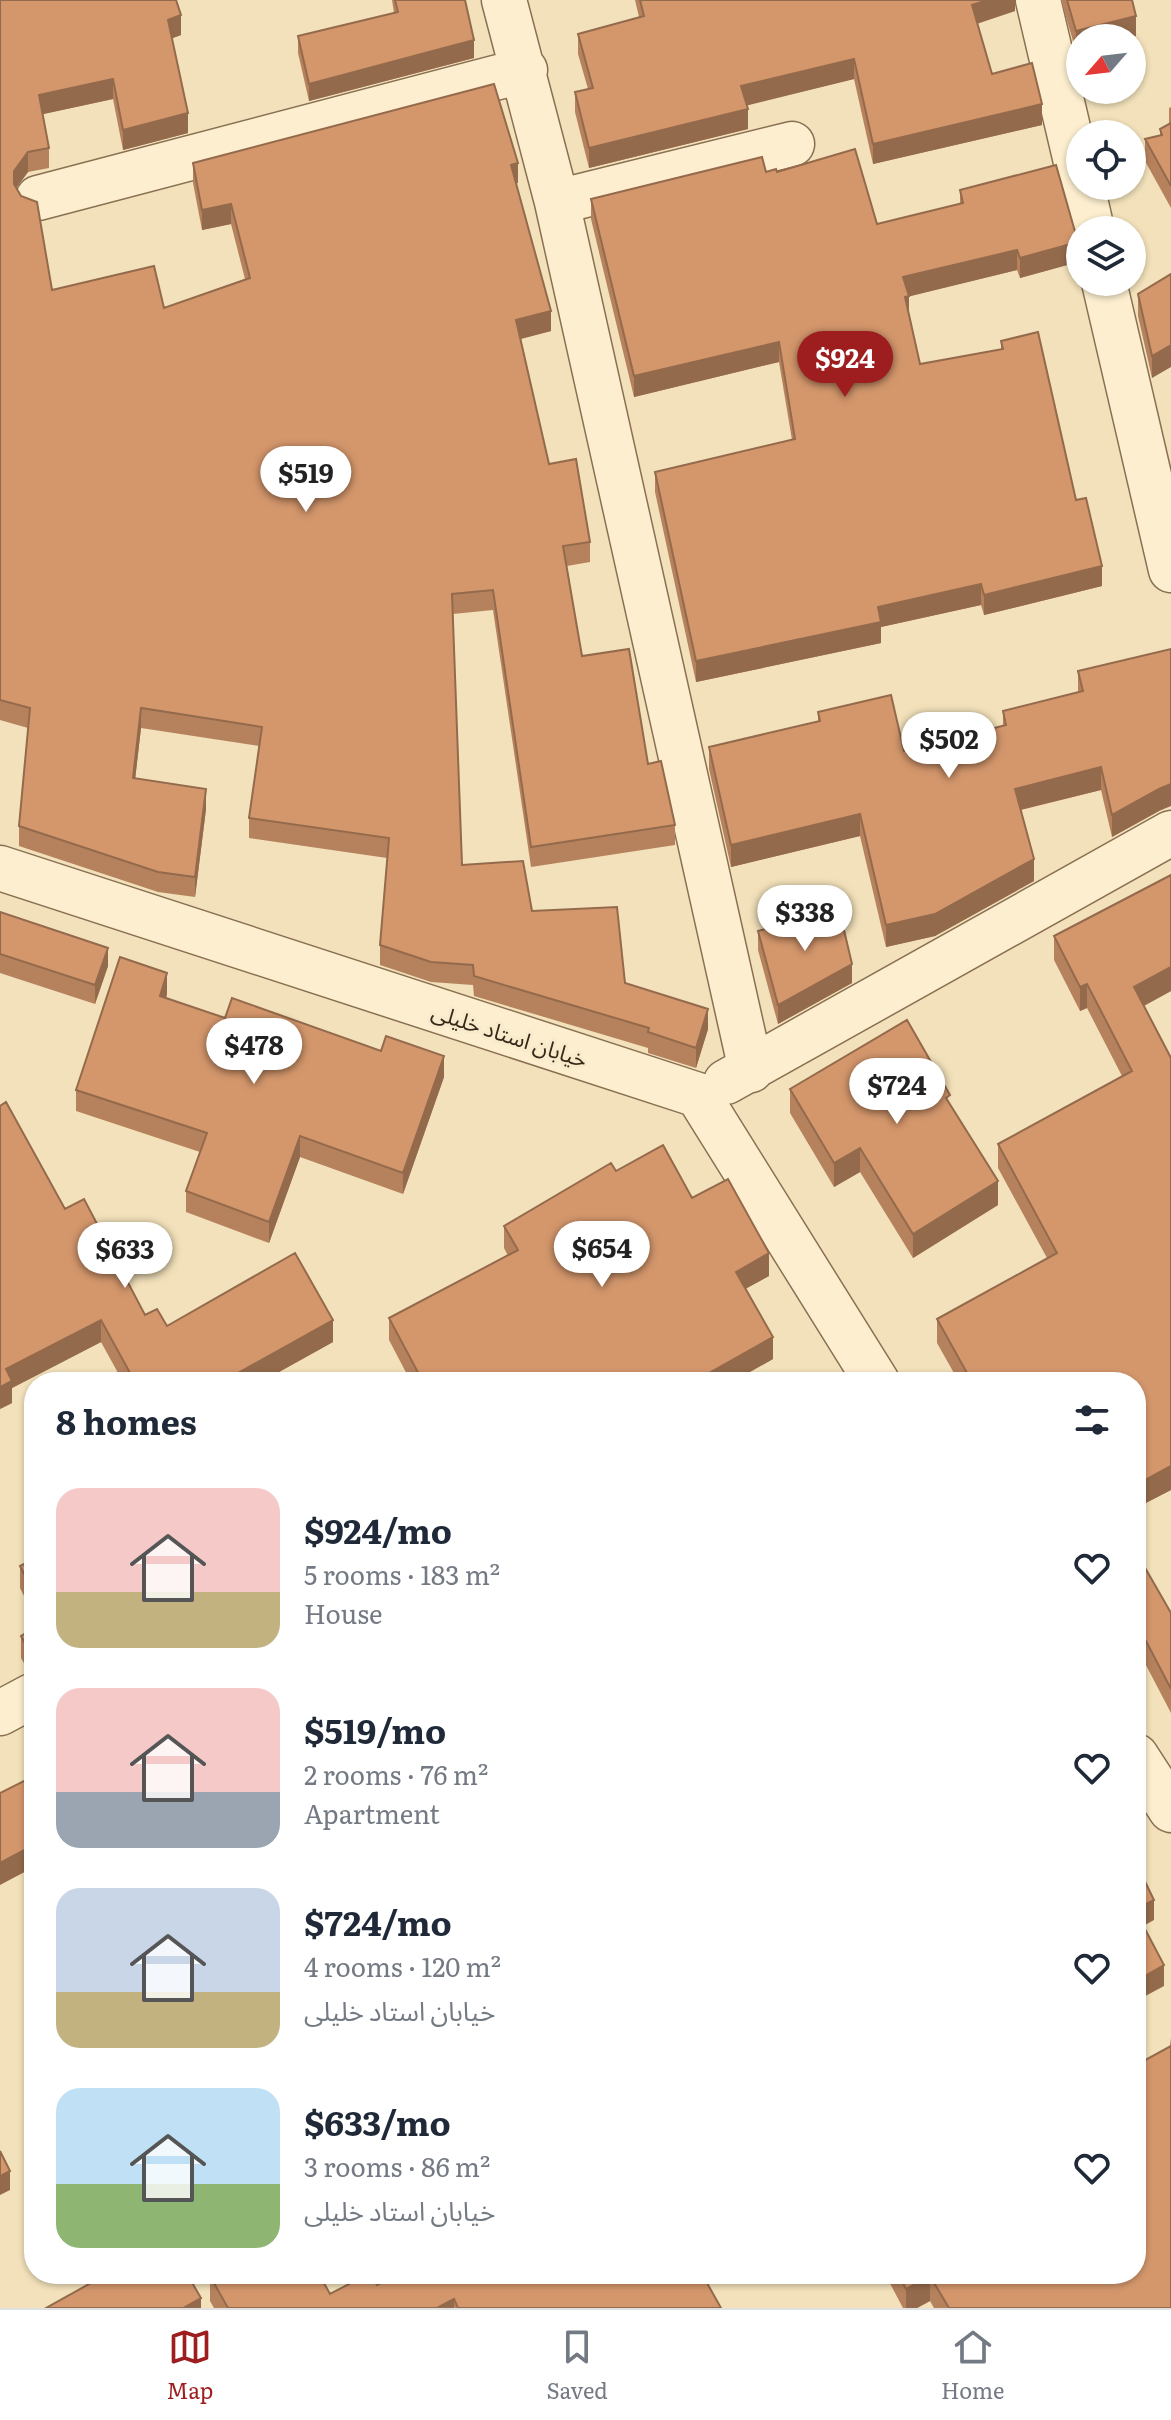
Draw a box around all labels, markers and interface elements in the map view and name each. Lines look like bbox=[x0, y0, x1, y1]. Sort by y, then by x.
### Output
north arrow bbox=[1066, 24, 1146, 104]
map controls bbox=[1066, 24, 1146, 296]
button: locate bbox=[1066, 120, 1146, 200]
button: layers bbox=[1066, 216, 1146, 296]
pin: $924 bbox=[798, 331, 892, 399]
text: $924 bbox=[815, 337, 875, 376]
pin: $519 bbox=[259, 446, 353, 514]
text: $519 bbox=[278, 452, 334, 491]
pin: $502 bbox=[902, 712, 996, 780]
text: $502 bbox=[919, 718, 979, 757]
pin: $338 bbox=[758, 885, 852, 953]
text: $338 bbox=[775, 891, 835, 930]
street label: خیابان استاد خلیلی bbox=[428, 993, 592, 1075]
pin: $478 bbox=[207, 1018, 301, 1086]
text: $478 bbox=[224, 1024, 284, 1063]
pin: $724 bbox=[850, 1058, 944, 1126]
text: $724 bbox=[867, 1064, 927, 1103]
pin: $654 bbox=[555, 1221, 649, 1289]
pin: $633 bbox=[78, 1222, 172, 1290]
text: $654 bbox=[572, 1227, 632, 1266]
text: $633 bbox=[95, 1228, 155, 1267]
text: 8 homes bbox=[56, 1395, 197, 1445]
icon: filters bbox=[1070, 1398, 1114, 1442]
text: $924/mo bbox=[304, 1504, 452, 1554]
icon: home bbox=[120, 1520, 216, 1616]
icon: heart bbox=[1070, 1546, 1114, 1590]
text: 5 rooms · 183 m² bbox=[304, 1554, 500, 1593]
text: House bbox=[304, 1593, 382, 1632]
text: $519/mo bbox=[304, 1704, 446, 1754]
icon: home bbox=[120, 1720, 216, 1816]
icon: heart bbox=[1070, 1746, 1114, 1790]
text: 2 rooms · 76 m² bbox=[304, 1754, 488, 1793]
text: Apartment bbox=[304, 1793, 440, 1832]
text: $724/mo bbox=[304, 1896, 452, 1946]
icon: home bbox=[120, 1920, 216, 2016]
text: 4 rooms · 120 m² bbox=[304, 1946, 501, 1985]
icon: heart bbox=[1070, 1946, 1114, 1990]
text: خیابان استاد خلیلی bbox=[304, 1990, 495, 2029]
text: $633/mo bbox=[304, 2096, 451, 2146]
icon: home bbox=[120, 2120, 216, 2216]
text: 3 rooms · 86 m² bbox=[304, 2146, 490, 2185]
icon: heart bbox=[1070, 2146, 1114, 2190]
text: خیابان استاد خلیلی bbox=[304, 2190, 495, 2229]
tab: Map bbox=[167, 2325, 213, 2406]
tab: Saved bbox=[547, 2325, 608, 2406]
tab: Home bbox=[941, 2325, 1004, 2406]

